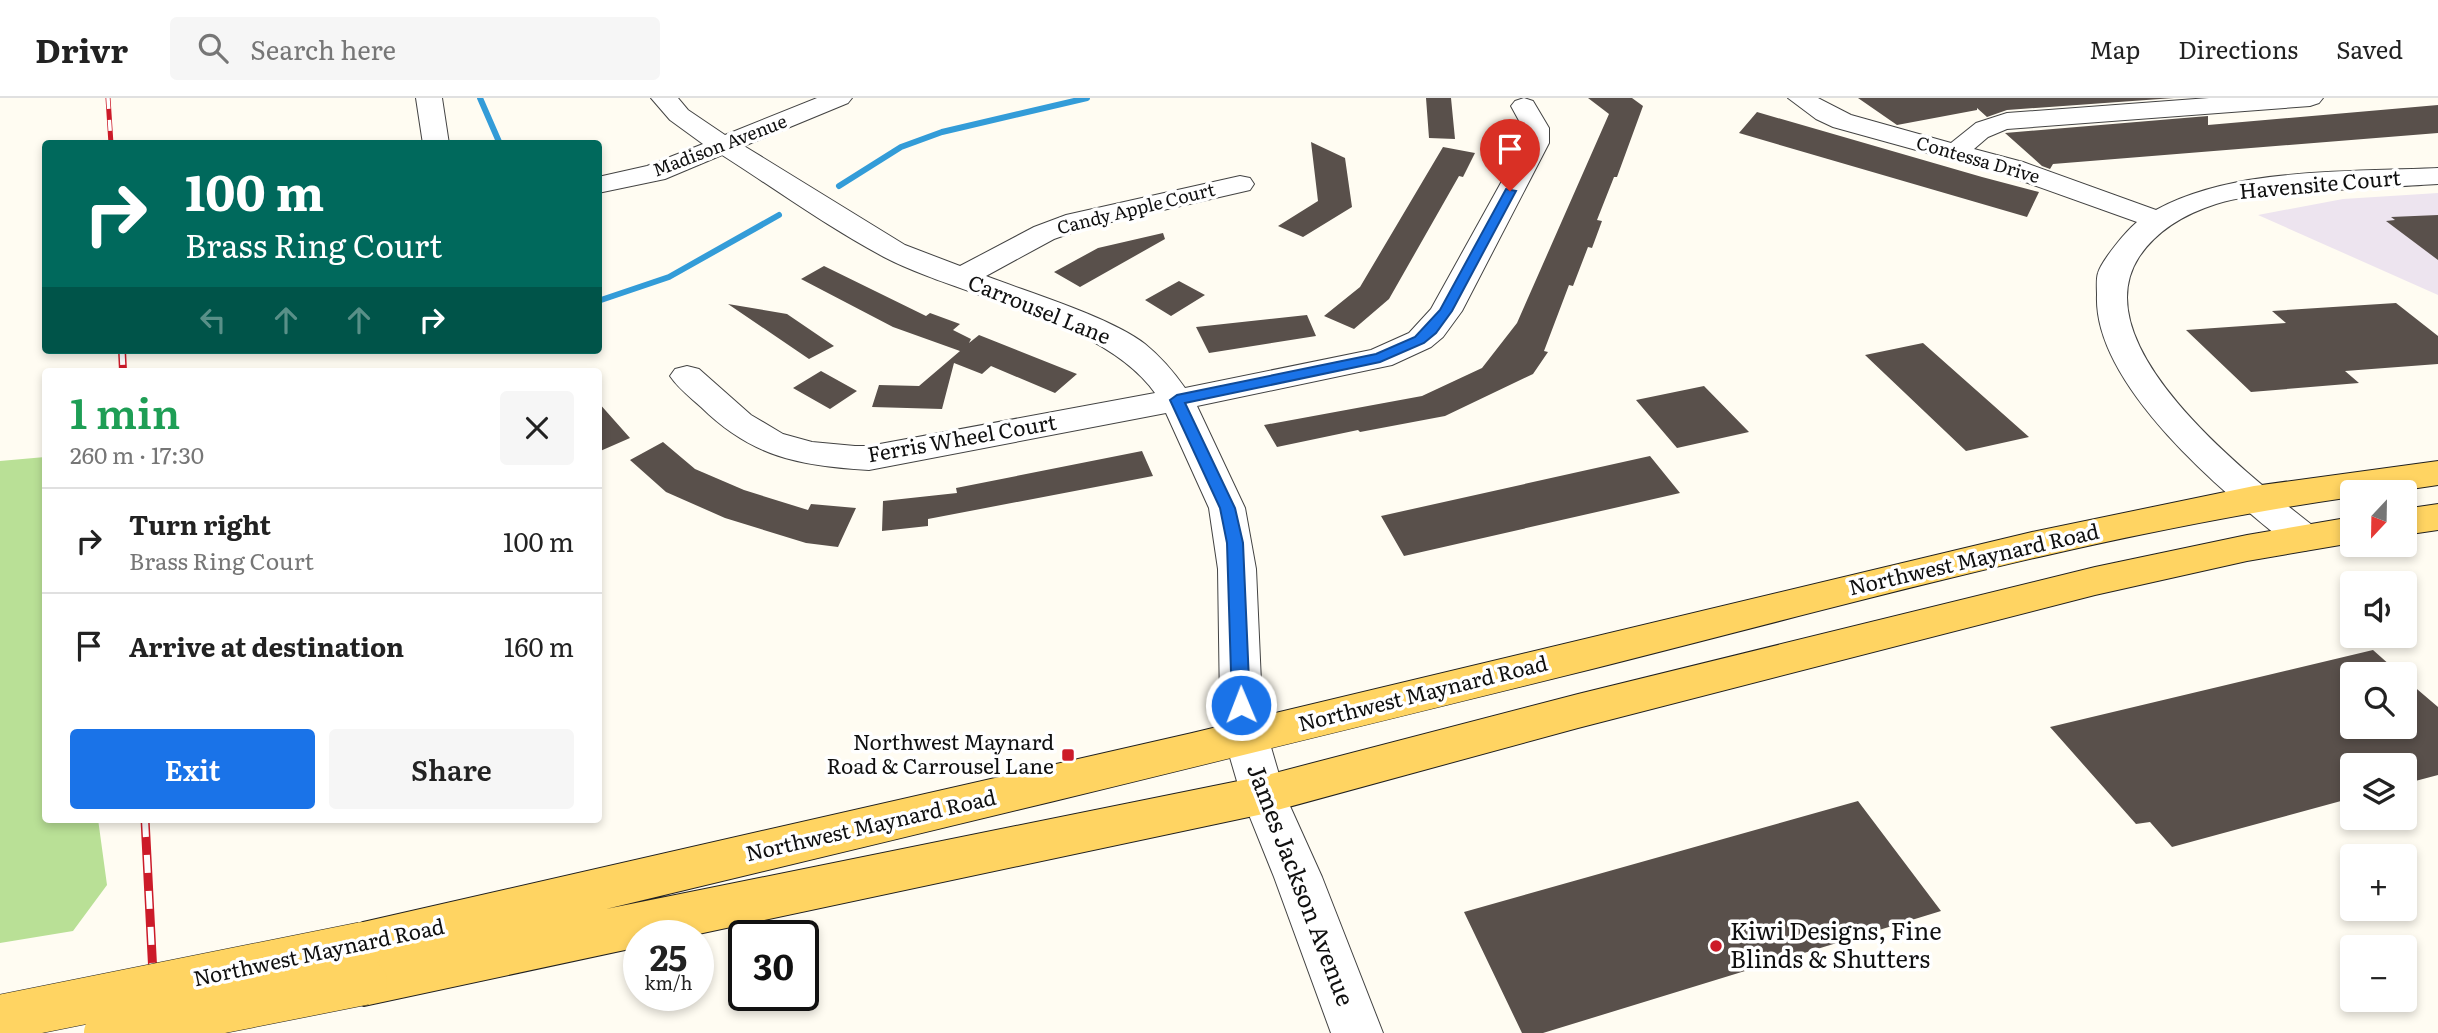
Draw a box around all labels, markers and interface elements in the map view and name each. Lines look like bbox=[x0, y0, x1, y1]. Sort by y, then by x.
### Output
search box bbox=[170, 17, 660, 80]
text: Drivr bbox=[35, 24, 128, 73]
icon: search bbox=[194, 29, 232, 67]
text: Search here bbox=[250, 29, 396, 68]
text: Map bbox=[2089, 31, 2140, 66]
text: Directions bbox=[2178, 31, 2298, 66]
text: Saved bbox=[2336, 31, 2403, 66]
street label: Madison Avenue bbox=[649, 107, 790, 183]
pin bbox=[1480, 119, 1540, 191]
street label: Contessa Drive bbox=[1913, 128, 2043, 189]
icon: arrive bbox=[1491, 130, 1529, 168]
text: 100 m bbox=[185, 153, 324, 226]
street label: Havensite Court bbox=[2238, 160, 2403, 205]
icon: right bbox=[70, 168, 161, 259]
street label: Candy Apple Court bbox=[1054, 175, 1218, 240]
text: Brass Ring Court bbox=[185, 220, 442, 268]
street label: Carrousel Lane bbox=[964, 265, 1116, 350]
icon: left bbox=[194, 301, 232, 339]
icon: ahead bbox=[267, 301, 305, 339]
icon: ahead bbox=[340, 301, 378, 339]
icon: right bbox=[413, 301, 451, 339]
text: 1 min bbox=[70, 380, 180, 442]
button: close bbox=[500, 391, 574, 465]
street label: Ferris Wheel Court bbox=[865, 405, 1059, 468]
text: 260 m · 17:30 bbox=[70, 437, 204, 471]
north arrow bbox=[2340, 480, 2417, 556]
map controls bbox=[2340, 480, 2417, 1012]
text: Turn right bbox=[129, 504, 271, 543]
street label: Northwest Maynard Road bbox=[1845, 514, 2102, 601]
text: 100 m bbox=[503, 521, 574, 560]
icon: right bbox=[70, 522, 108, 560]
text: Brass Ring Court bbox=[129, 543, 314, 577]
button: sound bbox=[2340, 571, 2417, 648]
text: Arrive at destination bbox=[129, 626, 404, 665]
text: 160 m bbox=[504, 626, 574, 665]
icon: arrive bbox=[70, 627, 108, 665]
street label: Northwest Maynard Road bbox=[1294, 646, 1551, 738]
button: search bbox=[2340, 662, 2417, 739]
position arrow bbox=[1204, 668, 1278, 742]
place label: Northwest Maynard Road & Carrousel Lane bbox=[826, 725, 1054, 780]
button: Exit bbox=[70, 729, 315, 809]
button: Share bbox=[329, 729, 574, 809]
marker: Northwest Maynard Road & Carrousel Lane bbox=[1060, 747, 1076, 763]
button: layers bbox=[2340, 753, 2417, 830]
street label: James Jackson Avenue bbox=[1240, 758, 1365, 1010]
street label: Northwest Maynard Road bbox=[742, 780, 999, 867]
button: + bbox=[2340, 844, 2417, 921]
street label: Northwest Maynard Road bbox=[190, 909, 447, 992]
place label: Kiwi Designs, Fine Blinds & Shutters bbox=[1730, 912, 1942, 975]
speed limit sign: 30 bbox=[728, 920, 819, 1011]
text: 25 bbox=[650, 930, 687, 982]
button: − bbox=[2340, 935, 2417, 1012]
marker: Kiwi Designs, Fine Blinds & Shutters bbox=[1708, 938, 1724, 954]
text: km/h bbox=[645, 969, 692, 996]

